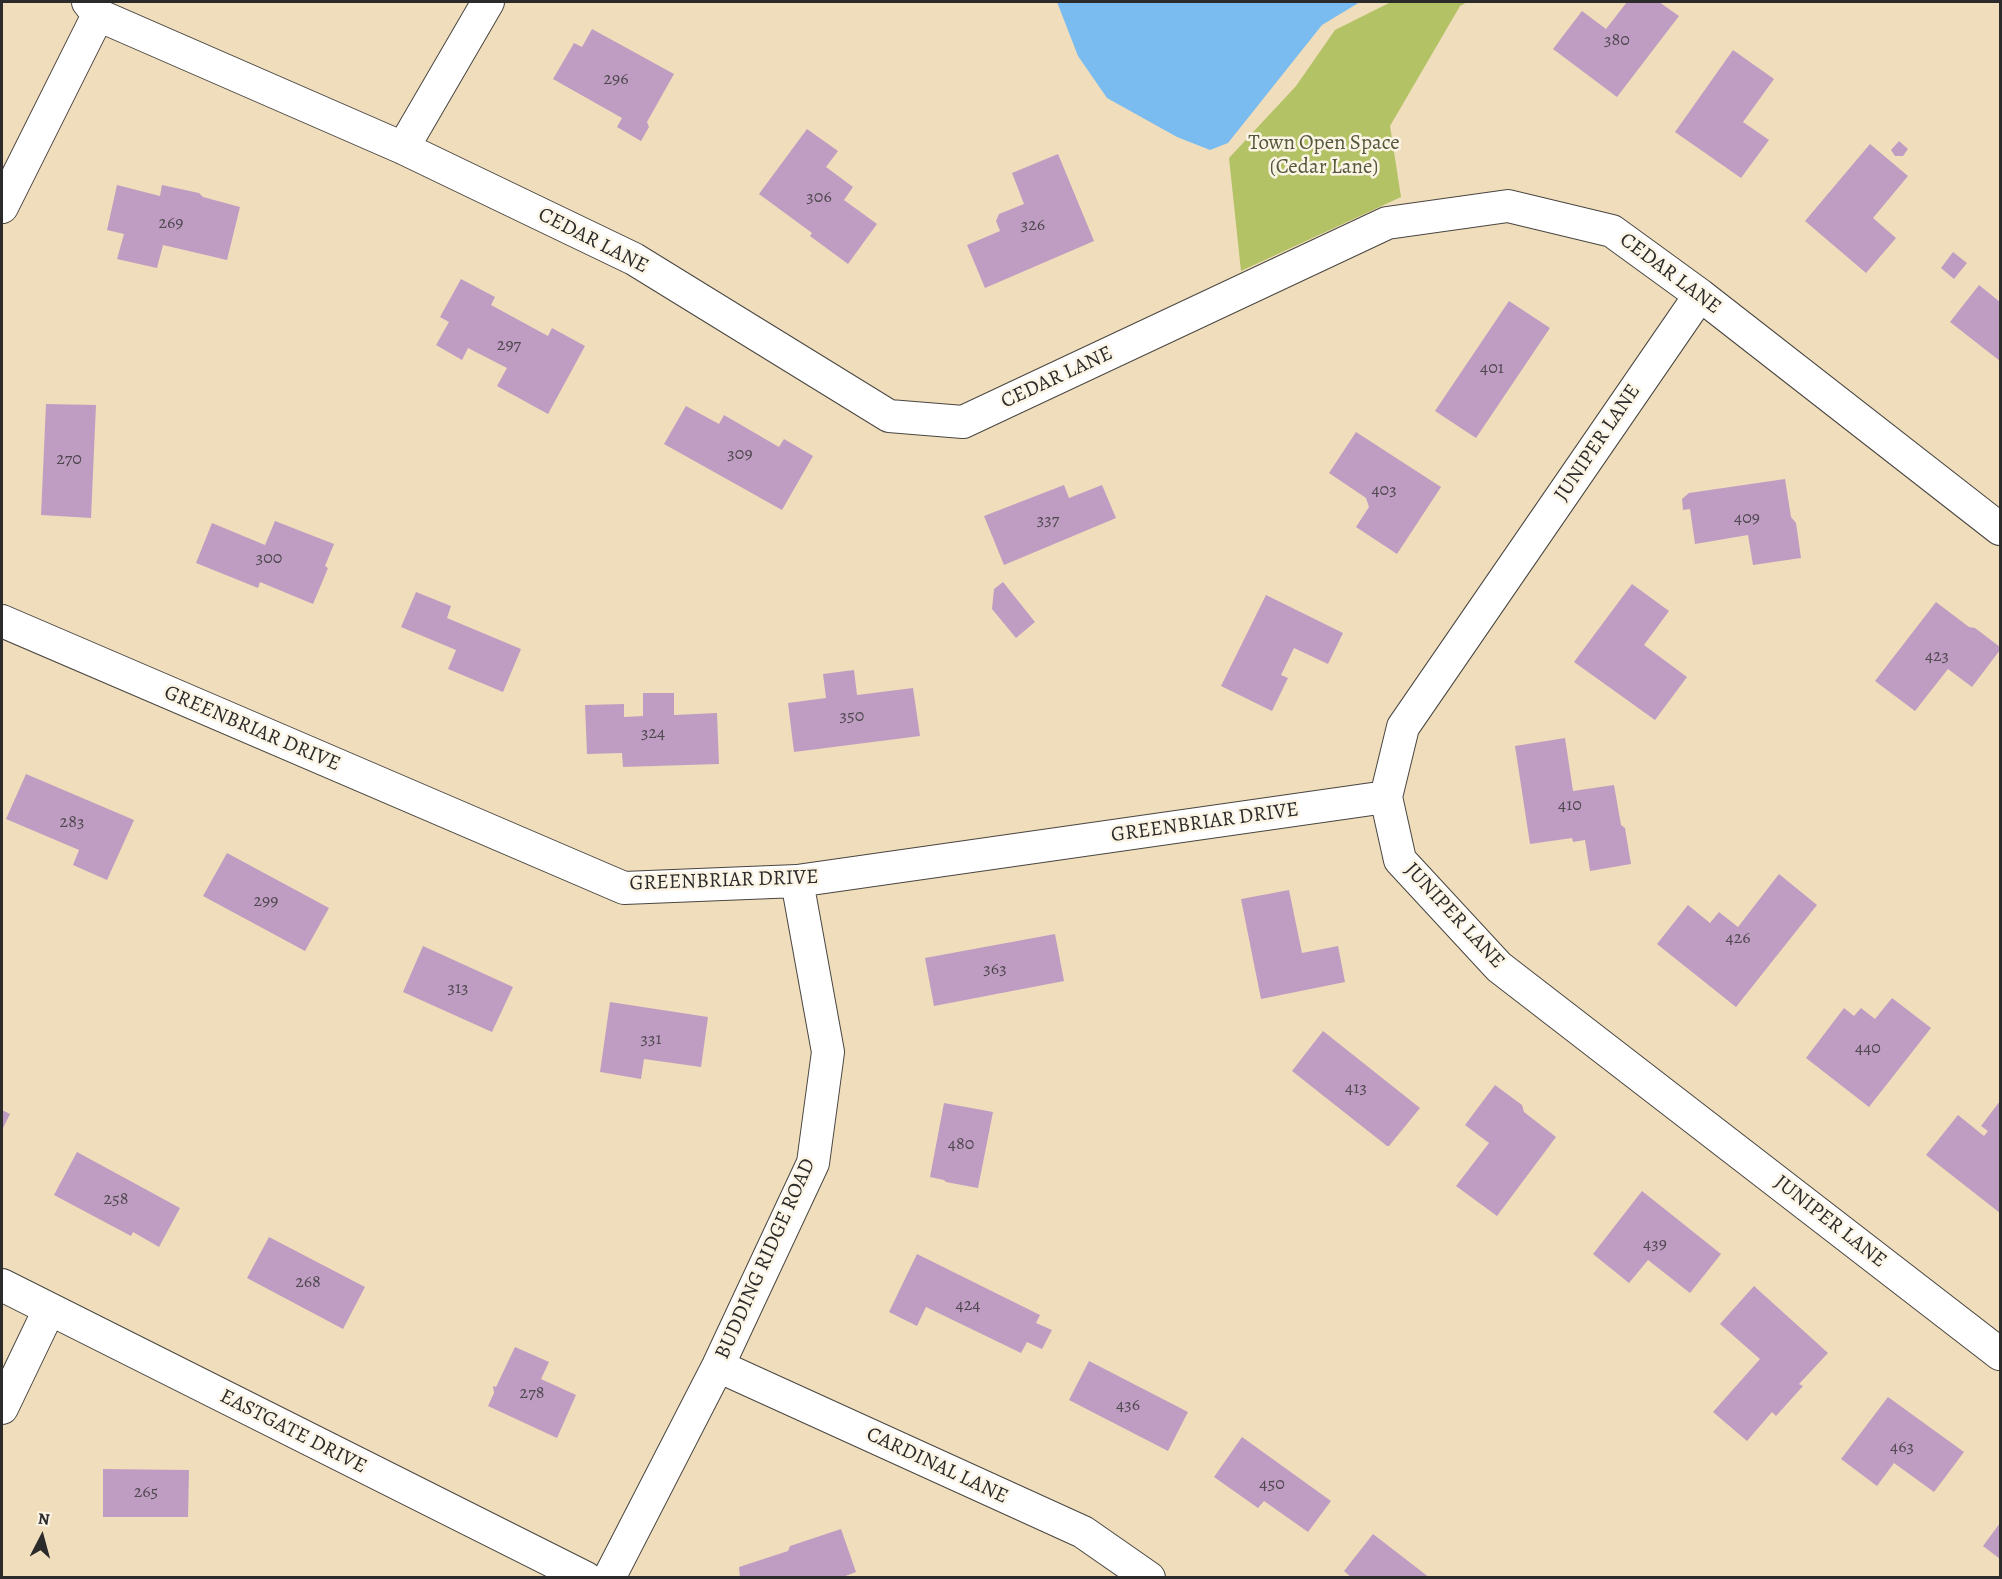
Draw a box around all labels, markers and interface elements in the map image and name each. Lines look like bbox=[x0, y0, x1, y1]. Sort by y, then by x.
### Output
house number: 380 bbox=[1604, 30, 1630, 52]
house number: 296 bbox=[603, 69, 629, 91]
park label: Town Open Space (Cedar Lane) bbox=[1248, 131, 1400, 181]
house number: 306 bbox=[806, 187, 832, 209]
street label: CEDAR LANE bbox=[534, 202, 652, 280]
house number: 269 bbox=[158, 213, 184, 235]
house number: 326 bbox=[1021, 215, 1045, 237]
street label: CEDAR LANE bbox=[1614, 228, 1726, 320]
house number: 297 bbox=[497, 335, 521, 357]
street label: CEDAR LANE bbox=[997, 341, 1117, 415]
house number: 401 bbox=[1480, 358, 1504, 380]
street label: JUNIPER LANE bbox=[1550, 380, 1646, 506]
house number: 309 bbox=[727, 444, 753, 466]
house number: 270 bbox=[56, 449, 82, 471]
house number: 403 bbox=[1371, 480, 1397, 502]
house number: 409 bbox=[1734, 508, 1760, 530]
house number: 337 bbox=[1037, 510, 1059, 532]
house number: 300 bbox=[256, 548, 282, 570]
house number: 423 bbox=[1925, 646, 1949, 668]
street label: GREENBRIAR DRIVE bbox=[160, 680, 344, 778]
house number: 350 bbox=[840, 706, 864, 728]
house number: 324 bbox=[641, 723, 665, 745]
house number: 410 bbox=[1558, 795, 1582, 817]
street label: GREENBRIAR DRIVE bbox=[1110, 797, 1300, 849]
house number: 283 bbox=[60, 812, 84, 834]
street label: JUNIPER LANE bbox=[1398, 858, 1510, 974]
street label: GREENBRIAR DRIVE bbox=[629, 865, 819, 897]
house number: 299 bbox=[254, 891, 278, 913]
house number: 426 bbox=[1725, 928, 1751, 950]
house number: 363 bbox=[983, 959, 1007, 981]
house number: 313 bbox=[447, 978, 469, 1000]
house number: 331 bbox=[640, 1029, 662, 1051]
house number: 440 bbox=[1855, 1038, 1881, 1060]
house number: 413 bbox=[1345, 1078, 1367, 1100]
house number: 480 bbox=[948, 1134, 974, 1156]
street label: BUDDING RIDGE ROAD bbox=[710, 1155, 822, 1363]
street label: JUNIPER LANE bbox=[1769, 1170, 1891, 1274]
house number: 258 bbox=[103, 1189, 129, 1211]
house number: 439 bbox=[1643, 1234, 1667, 1256]
house number: 268 bbox=[295, 1272, 321, 1294]
house number: 424 bbox=[956, 1295, 980, 1317]
house number: 278 bbox=[520, 1383, 544, 1405]
street label: EASTGATE DRIVE bbox=[215, 1384, 371, 1480]
house number: 436 bbox=[1116, 1395, 1140, 1417]
street label: CARDINAL LANE bbox=[862, 1422, 1012, 1510]
house number: 463 bbox=[1890, 1437, 1914, 1459]
house number: 450 bbox=[1259, 1474, 1285, 1496]
house number: 265 bbox=[134, 1482, 158, 1504]
north arrow bbox=[12, 1507, 72, 1567]
text: N bbox=[37, 1508, 51, 1531]

